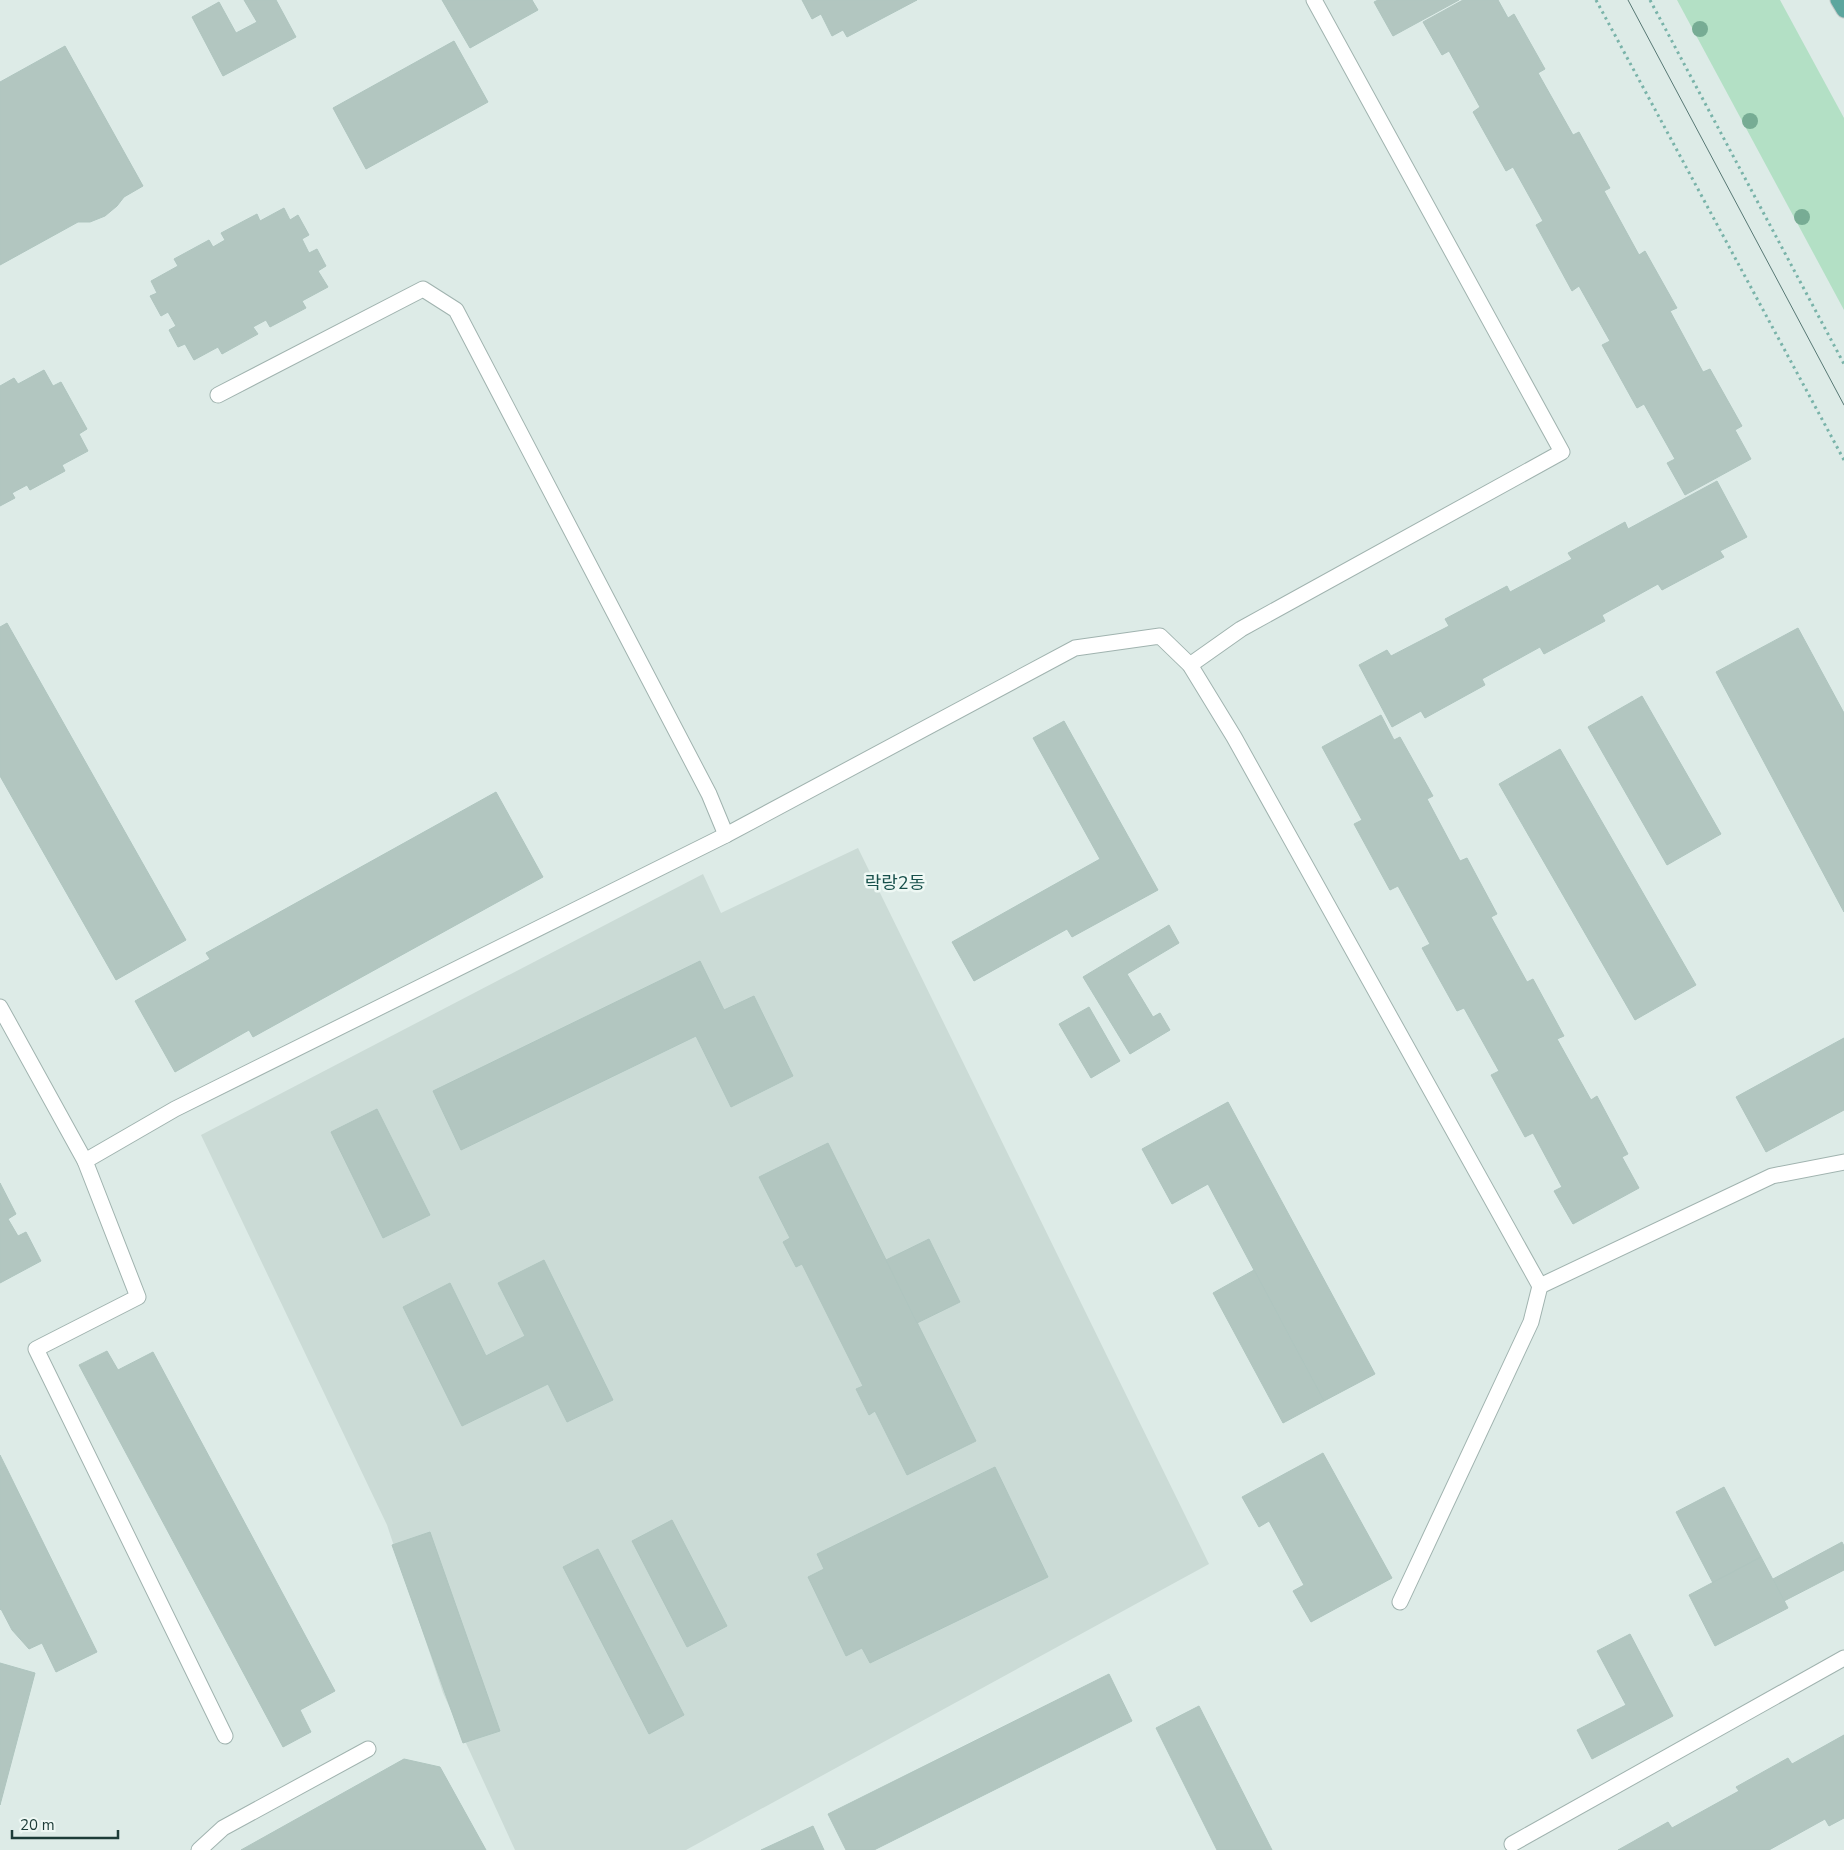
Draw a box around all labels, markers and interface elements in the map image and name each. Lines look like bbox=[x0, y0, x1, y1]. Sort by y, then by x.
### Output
district label: 락랑2동 bbox=[865, 871, 925, 895]
scale bar bbox=[12, 1808, 119, 1840]
text: 20 m bbox=[20, 1815, 55, 1835]

